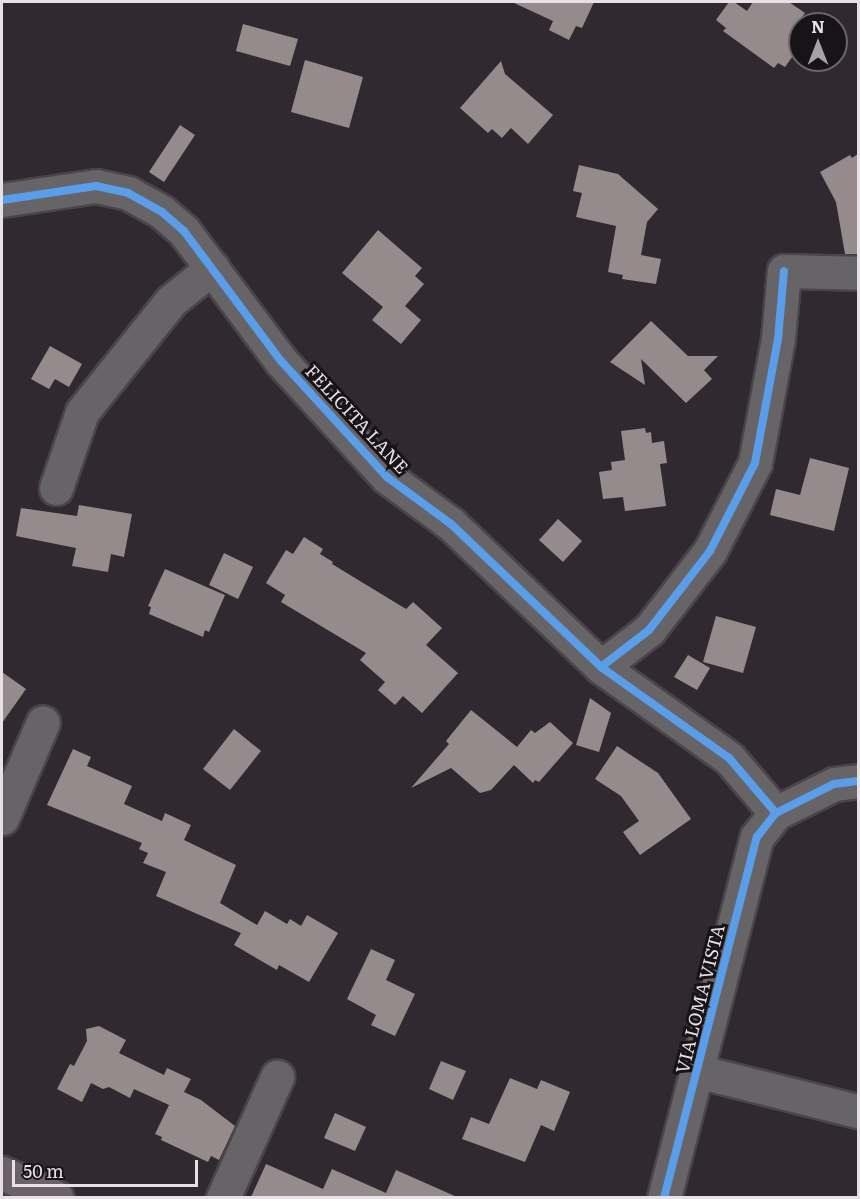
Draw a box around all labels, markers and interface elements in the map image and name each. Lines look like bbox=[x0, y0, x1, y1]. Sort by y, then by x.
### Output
north arrow bbox=[788, 12, 848, 72]
text: N bbox=[811, 14, 825, 38]
street label: FELICITA LANE bbox=[301, 360, 413, 478]
street label: VIA LOMA VISTA bbox=[671, 922, 729, 1076]
scale bar bbox=[15, 1148, 201, 1186]
text: 50 m bbox=[23, 1157, 64, 1184]

